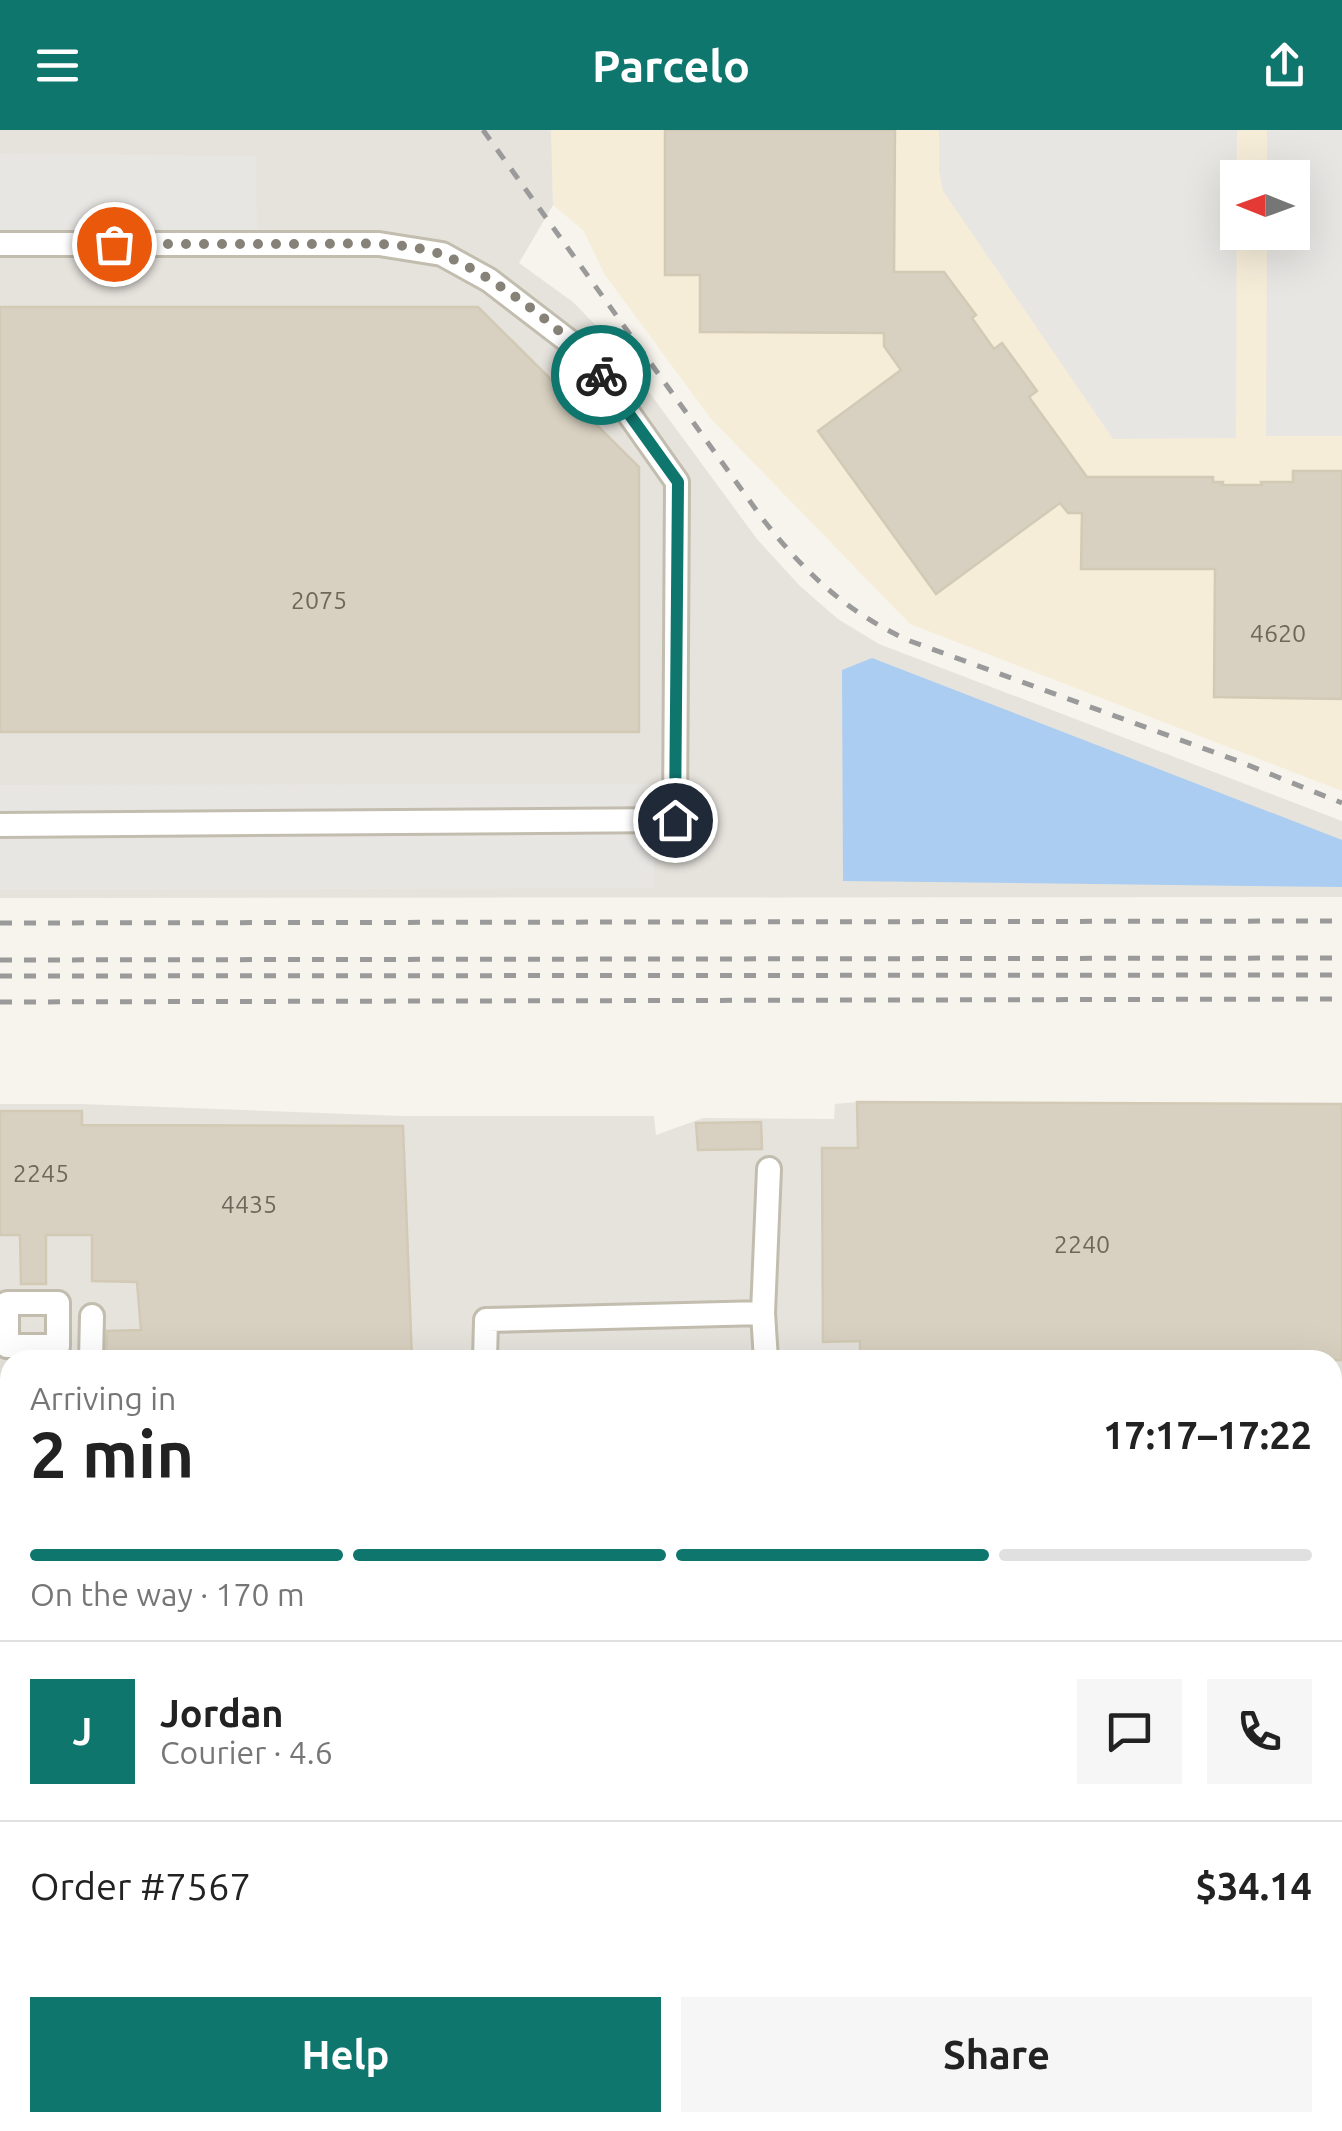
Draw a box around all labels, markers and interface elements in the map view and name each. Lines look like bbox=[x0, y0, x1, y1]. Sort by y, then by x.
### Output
icon: menu bbox=[30, 38, 85, 93]
icon: share bbox=[1257, 38, 1312, 93]
text: Parcelo bbox=[592, 40, 750, 91]
north arrow bbox=[1220, 160, 1310, 250]
map controls bbox=[1220, 160, 1310, 250]
pin bbox=[72, 202, 157, 287]
icon: bag bbox=[87, 217, 142, 272]
courier bbox=[551, 325, 651, 425]
icon: bike bbox=[574, 348, 629, 403]
house number: 2075 bbox=[291, 586, 347, 614]
house number: 4620 bbox=[1250, 619, 1306, 647]
pin bbox=[633, 778, 718, 863]
icon: home bbox=[648, 793, 703, 848]
house number: 2245 bbox=[13, 1159, 69, 1187]
house number: 4435 bbox=[221, 1190, 277, 1218]
house number: 2240 bbox=[1054, 1230, 1110, 1258]
text: Arriving in bbox=[30, 1380, 176, 1416]
text: 17:17–17:22 bbox=[1103, 1414, 1312, 1456]
text: 2 min bbox=[30, 1417, 194, 1490]
text: On the way · 170 m bbox=[30, 1576, 305, 1612]
button: chat bbox=[1077, 1679, 1182, 1784]
button: phone bbox=[1207, 1679, 1312, 1784]
text: Jordan bbox=[160, 1692, 284, 1734]
text: J bbox=[73, 1710, 92, 1752]
text: Courier · 4.6 bbox=[160, 1734, 333, 1770]
text: Order #7567 bbox=[30, 1865, 251, 1907]
text: $34.14 bbox=[1195, 1865, 1312, 1907]
button: Help bbox=[30, 1997, 661, 2112]
button: Share bbox=[681, 1997, 1312, 2112]

